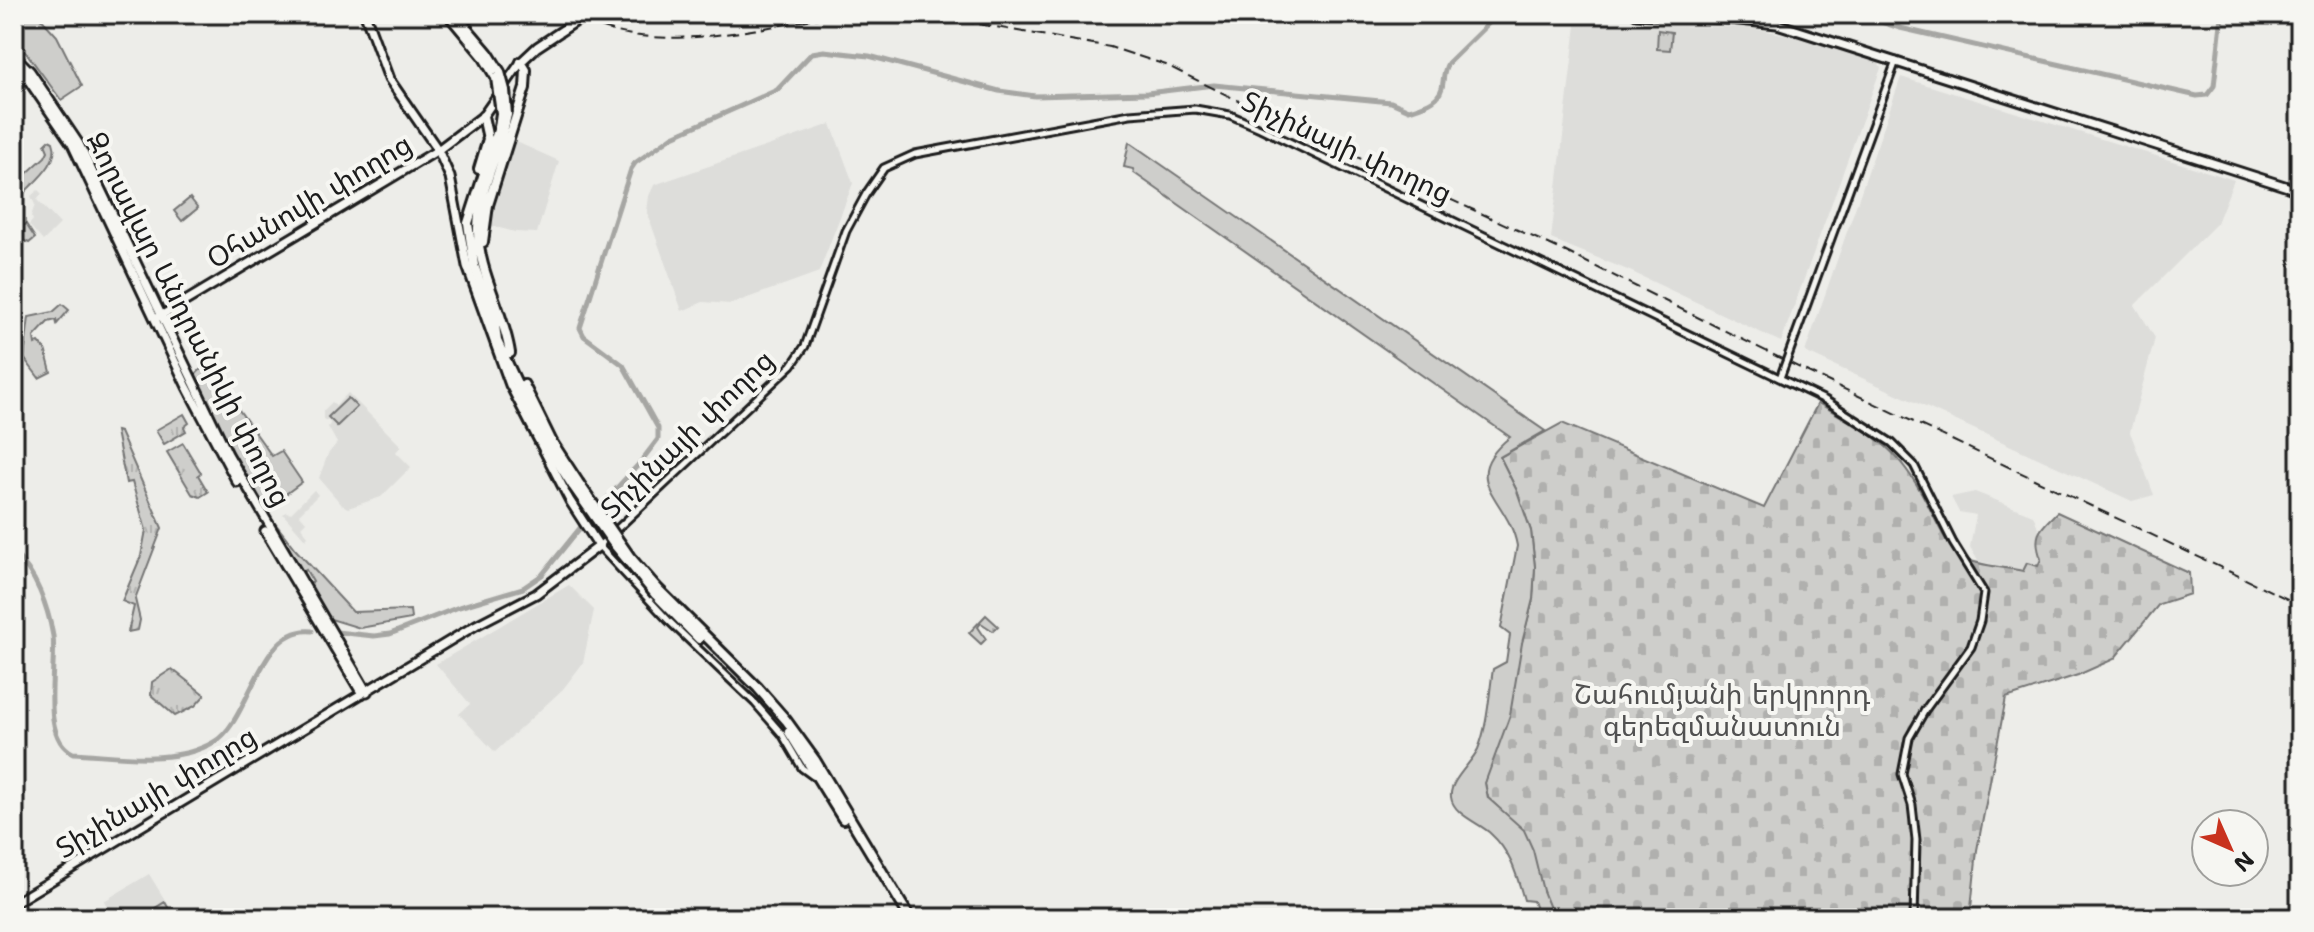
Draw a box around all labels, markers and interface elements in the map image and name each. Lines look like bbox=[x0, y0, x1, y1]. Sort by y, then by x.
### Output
street label: Տիչինայի փողոց bbox=[1236, 82, 1458, 212]
street label: Զորավար Անդրանիկի փողոց bbox=[78, 125, 300, 513]
street label: Օհանովի փողոց bbox=[199, 125, 419, 277]
street label: Տիչինայի փողոց bbox=[592, 341, 782, 527]
park label: Շահումյանի երկրորդ գերեզմանատուն bbox=[1574, 675, 1870, 745]
street label: Տիչինայի փողոց bbox=[49, 717, 263, 867]
north arrow bbox=[2190, 808, 2270, 888]
text: N bbox=[2227, 845, 2260, 878]

